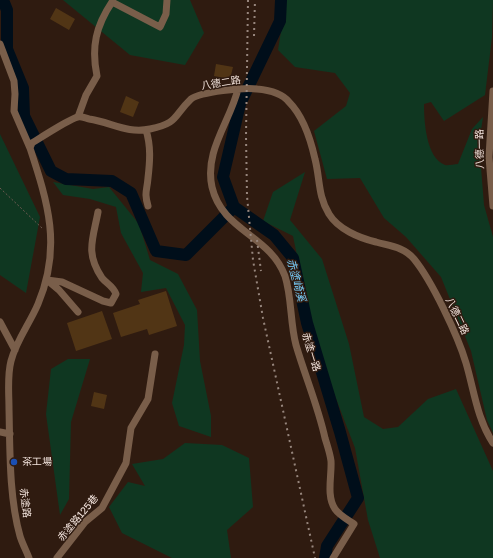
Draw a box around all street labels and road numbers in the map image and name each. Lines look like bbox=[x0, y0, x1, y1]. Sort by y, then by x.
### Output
street label: 八德二路 bbox=[200, 74, 242, 92]
street label: 八德一路 bbox=[474, 129, 486, 169]
street label: 八德二路 bbox=[443, 295, 471, 337]
street label: 赤塗一路 bbox=[299, 331, 323, 373]
street label: 赤塗路 bbox=[17, 487, 33, 519]
street label: 赤塗路125巷 bbox=[55, 493, 101, 543]

